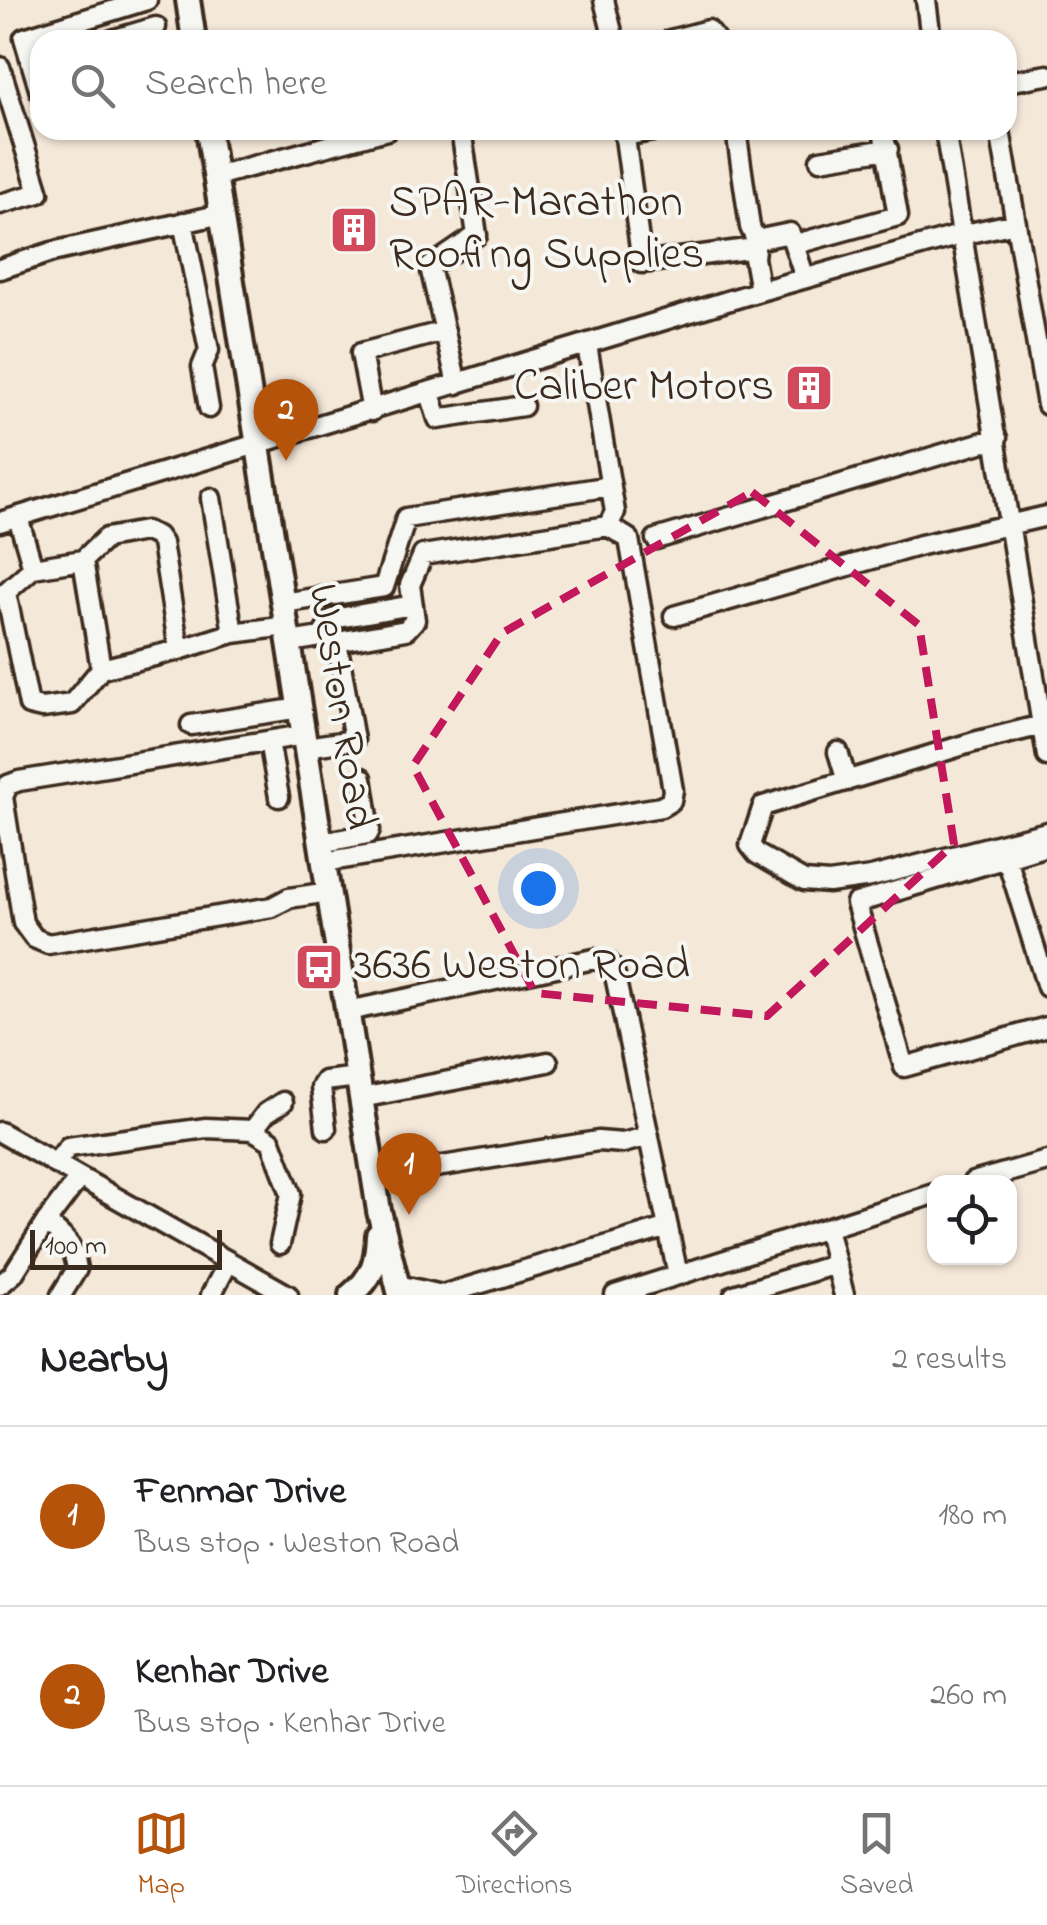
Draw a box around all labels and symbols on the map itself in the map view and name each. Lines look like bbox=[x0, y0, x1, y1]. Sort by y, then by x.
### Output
place label: SPAR-Marathon Roofing Supplies bbox=[389, 171, 704, 290]
building icon: SPAR-Marathon Roofing Supplies bbox=[328, 204, 380, 256]
place label: Caliber Motors bbox=[514, 355, 774, 421]
building icon: Caliber Motors bbox=[783, 362, 835, 414]
pin: 2 bbox=[254, 378, 318, 461]
street label: Weston Road bbox=[288, 579, 392, 835]
your location bbox=[513, 863, 564, 914]
place label: 3636 Weston Road bbox=[354, 934, 690, 1000]
bus stop icon: 3636 Weston Road bbox=[293, 941, 345, 993]
pin: 1 bbox=[376, 1132, 442, 1215]
scale bar bbox=[30, 1225, 222, 1270]

